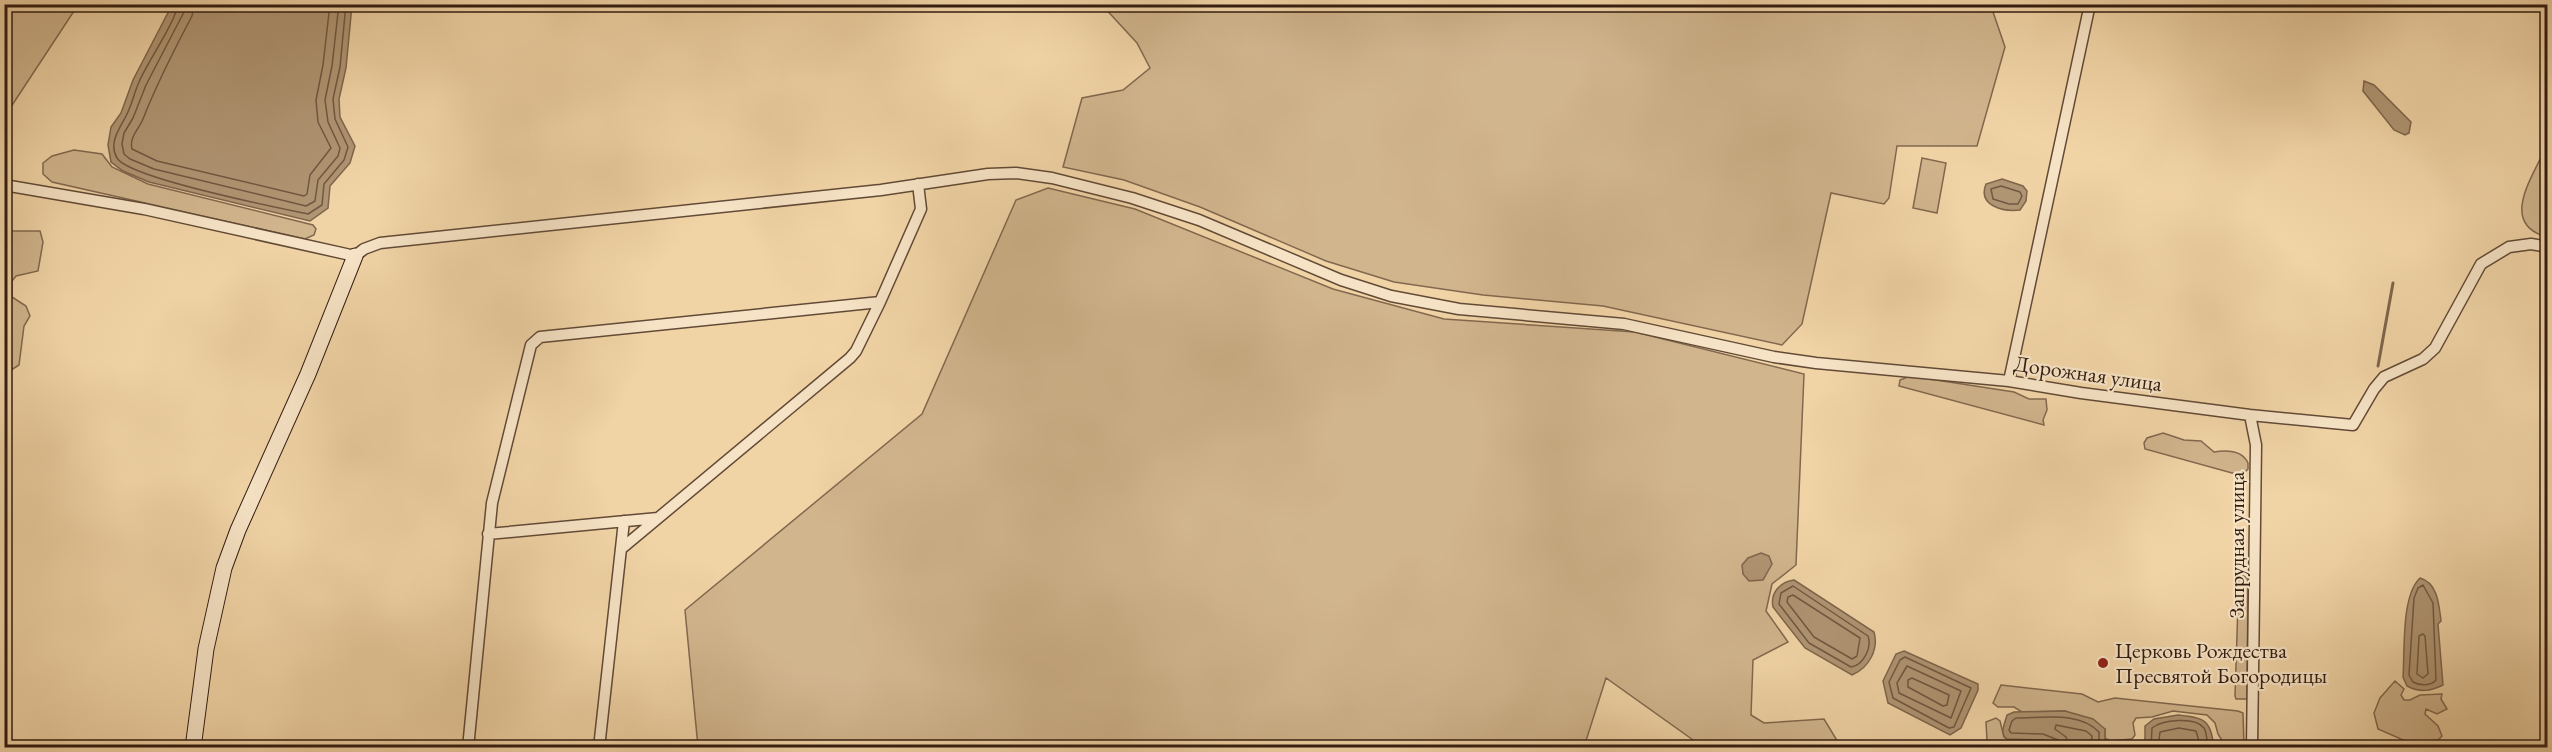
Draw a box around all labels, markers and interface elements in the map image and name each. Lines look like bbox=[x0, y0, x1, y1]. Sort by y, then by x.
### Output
street label: Дорожная улица bbox=[2012, 349, 2164, 398]
street label: Запрудная улица bbox=[2222, 471, 2251, 618]
place label: Церковь Рождества Пресвятой Богородицы bbox=[2115, 636, 2327, 690]
marker: Церковь Рождества Пресвятой Богородицы bbox=[2096, 656, 2110, 670]

